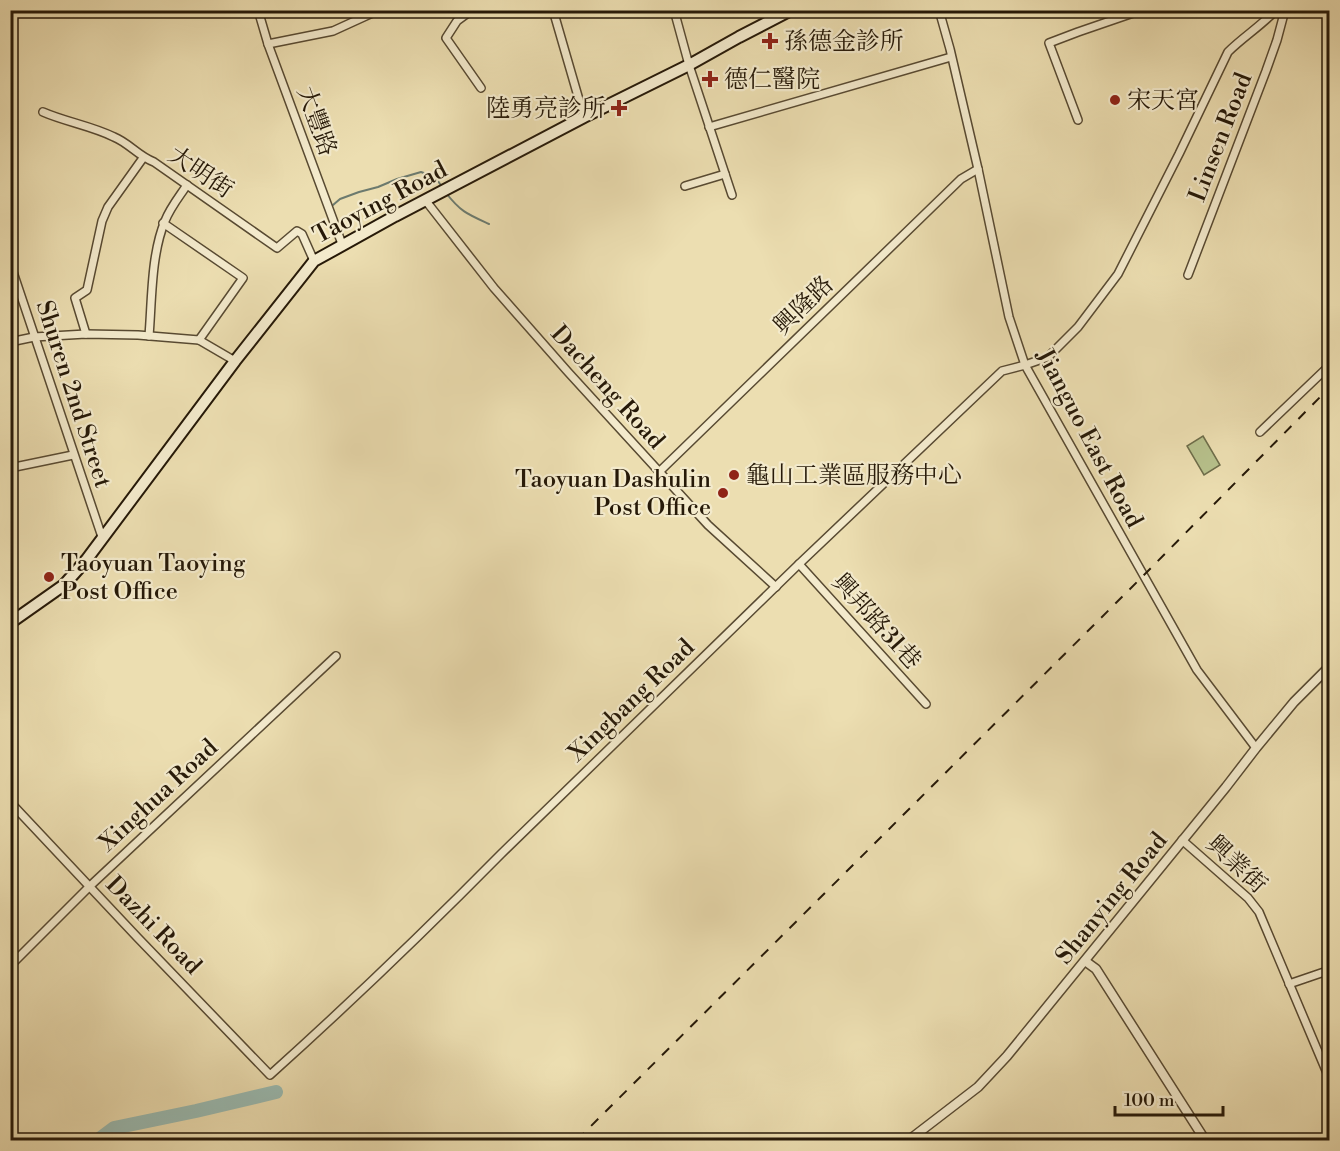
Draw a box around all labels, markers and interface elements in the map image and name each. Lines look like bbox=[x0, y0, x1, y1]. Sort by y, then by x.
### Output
place label: 孫德金診所 bbox=[784, 27, 904, 57]
marker: 孫德金診所 bbox=[761, 32, 779, 50]
place label: 德仁醫院 bbox=[724, 65, 820, 95]
street label: Linsen Road bbox=[1183, 68, 1259, 206]
marker: 德仁醫院 bbox=[701, 70, 719, 88]
street label: 大豐路 bbox=[290, 82, 342, 160]
place label: 宋天宮 bbox=[1127, 86, 1199, 116]
marker: 宋天宮 bbox=[1108, 93, 1122, 107]
place label: 陸勇亮診所 bbox=[486, 94, 606, 124]
marker: 陸勇亮診所 bbox=[610, 99, 628, 117]
street label: 大明街 bbox=[162, 140, 239, 205]
street label: Taoying Road bbox=[308, 155, 453, 251]
street label: 興隆路 bbox=[767, 270, 840, 342]
street label: Shuren 2nd Street bbox=[29, 297, 118, 492]
street label: Dacheng Road bbox=[544, 319, 671, 456]
street label: Jianguo East Road bbox=[1029, 343, 1149, 533]
place label: 龜山工業區服務中心 bbox=[746, 461, 962, 491]
place label: Taoyuan Dashulin Post Office bbox=[515, 465, 711, 523]
marker: 龜山工業區服務中心 bbox=[727, 468, 741, 482]
marker: Taoyuan Dashulin Post Office bbox=[716, 486, 730, 500]
place label: Taoyuan Taoying Post Office bbox=[61, 549, 246, 607]
street label: 興邦路31巷 bbox=[825, 567, 927, 676]
marker: Taoyuan Taoying Post Office bbox=[42, 570, 56, 584]
street label: Xingbang Road bbox=[562, 633, 701, 769]
street label: Xinghua Road bbox=[92, 733, 225, 859]
street label: Shanying Road bbox=[1049, 826, 1174, 971]
street label: 興業街 bbox=[1200, 829, 1273, 900]
street label: Dazhi Road bbox=[99, 870, 208, 981]
scale bar bbox=[1115, 1079, 1223, 1117]
text: 100 m bbox=[1124, 1089, 1175, 1112]

